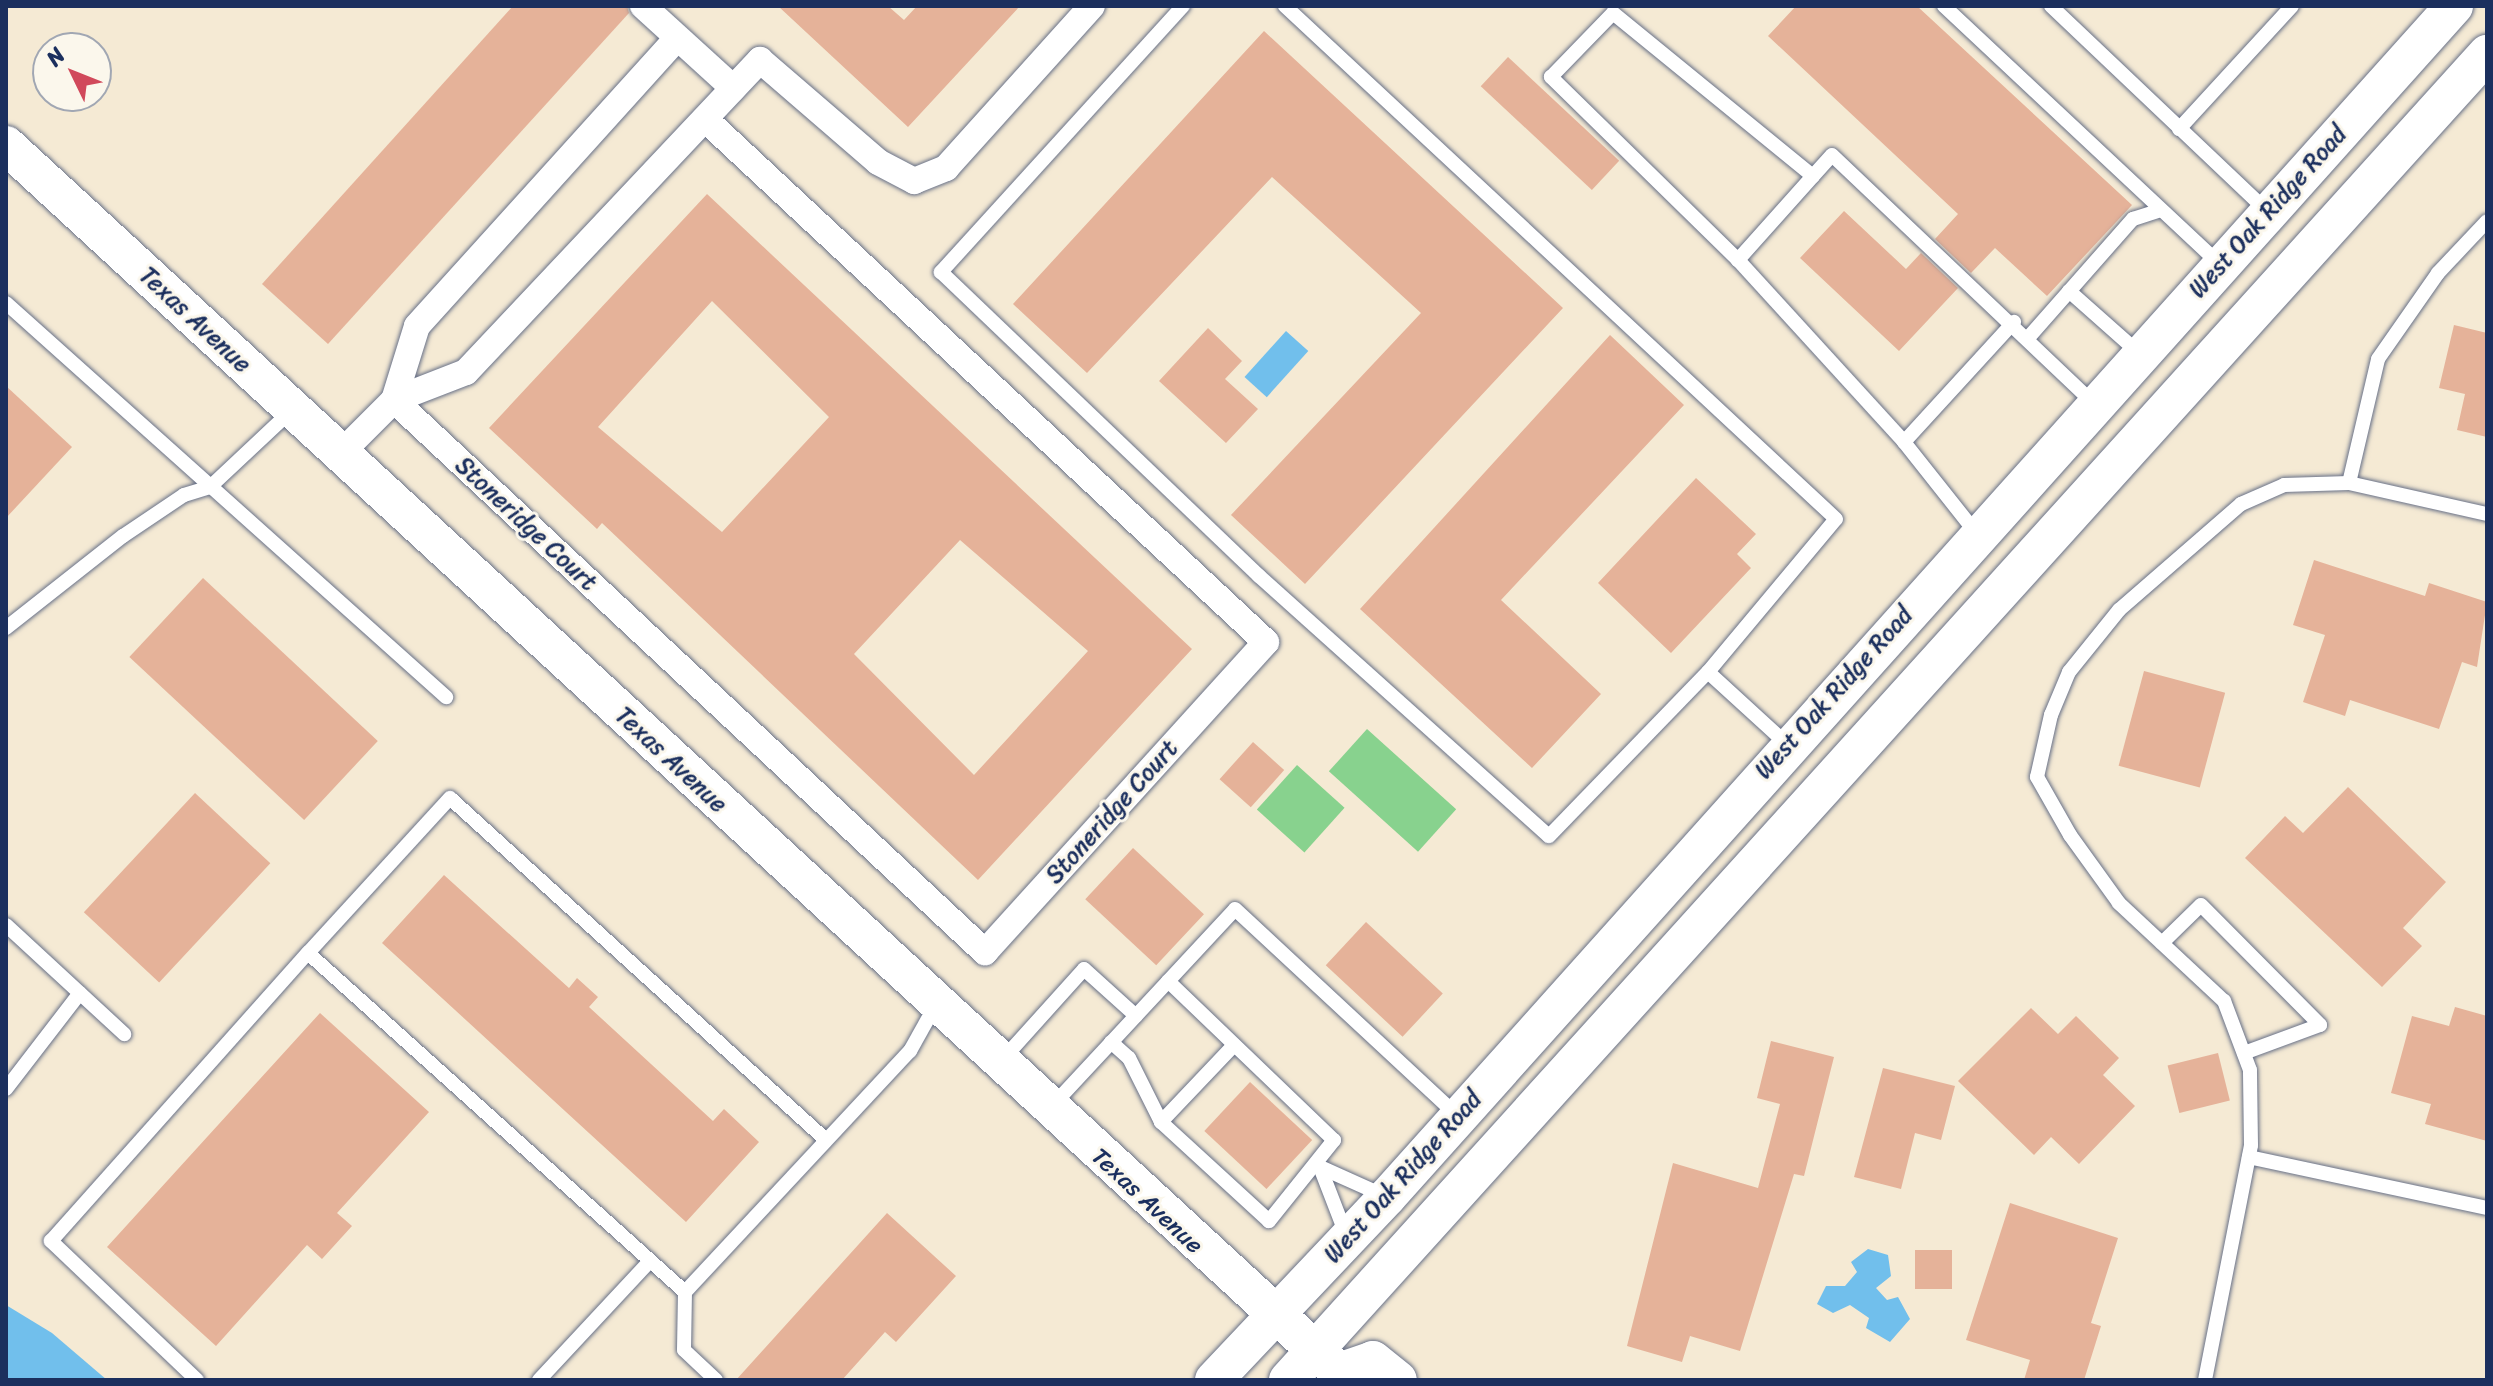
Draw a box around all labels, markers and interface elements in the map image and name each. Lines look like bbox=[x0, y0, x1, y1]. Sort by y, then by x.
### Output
north arrow bbox=[32, 32, 112, 112]
text: N bbox=[36, 38, 75, 76]
street label: West Oak Ridge Road bbox=[2183, 120, 2353, 304]
street label: Texas Avenue bbox=[133, 261, 257, 379]
street label: Stoneridge Court bbox=[449, 451, 603, 597]
street label: West Oak Ridge Road bbox=[1749, 601, 1919, 785]
street label: Texas Avenue bbox=[609, 701, 733, 819]
street label: Stoneridge Court bbox=[1040, 734, 1184, 890]
street label: West Oak Ridge Road bbox=[1318, 1085, 1488, 1269]
street label: Texas Avenue bbox=[1085, 1142, 1209, 1260]

